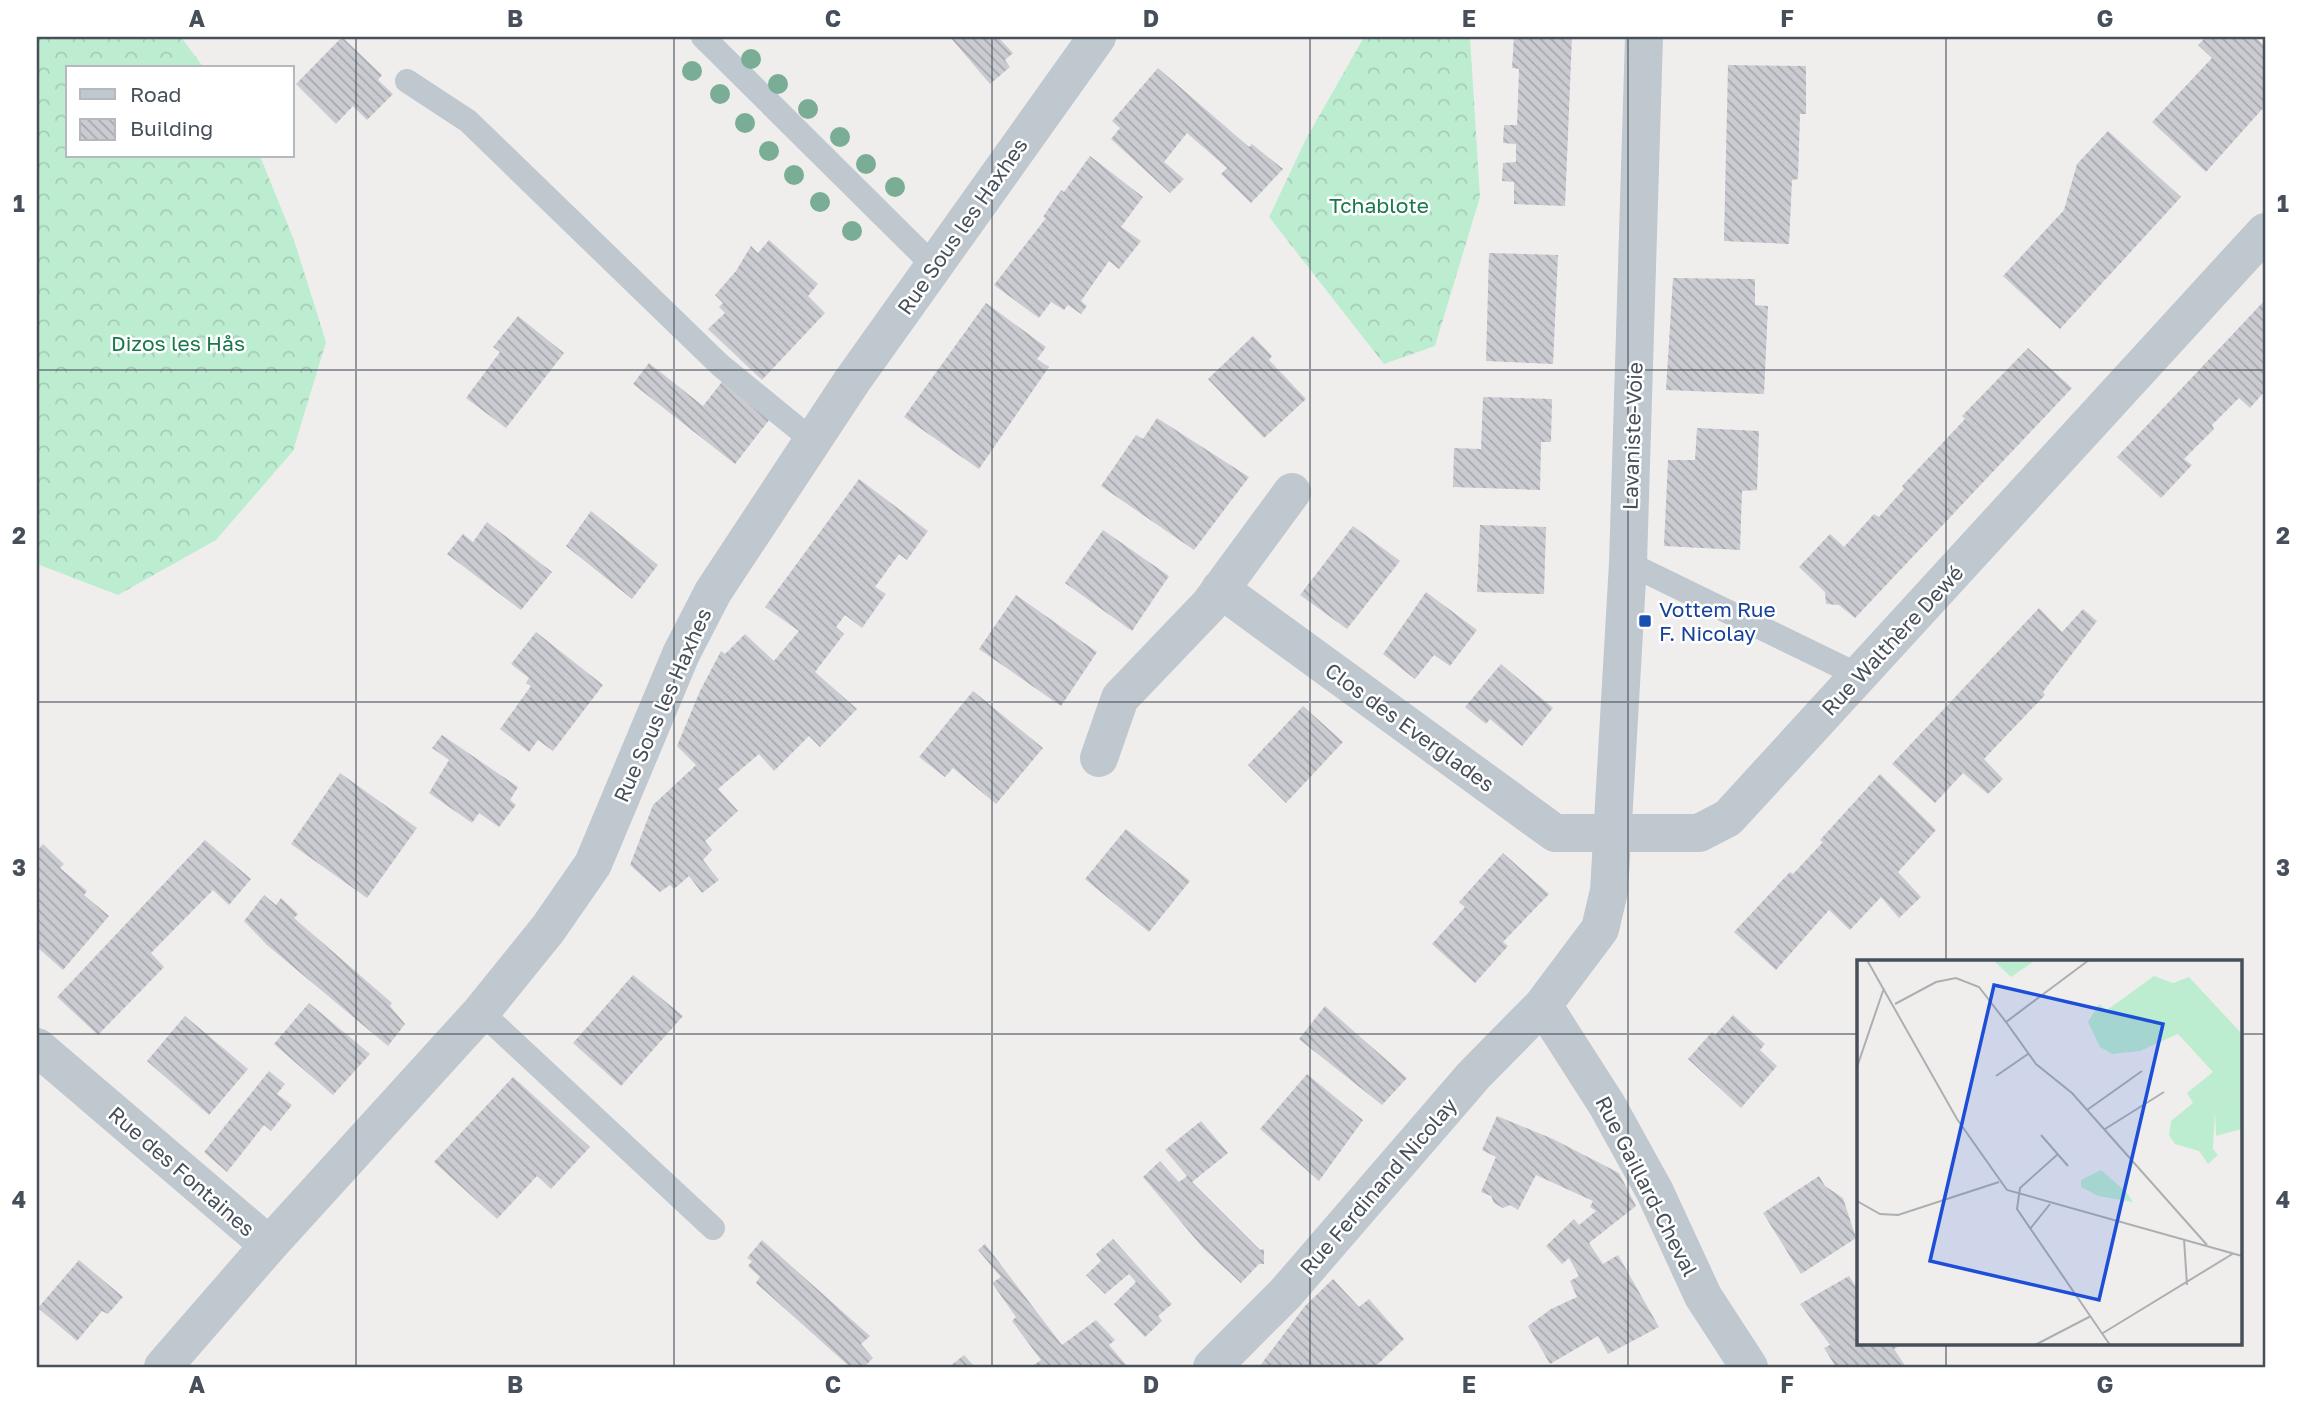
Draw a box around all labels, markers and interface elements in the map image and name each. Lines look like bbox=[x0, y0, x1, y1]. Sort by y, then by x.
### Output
text: A bbox=[189, 4, 206, 32]
text: B bbox=[507, 4, 523, 32]
text: C bbox=[825, 4, 841, 32]
text: D bbox=[1143, 4, 1159, 32]
text: E bbox=[1462, 4, 1476, 32]
text: F bbox=[1780, 4, 1794, 32]
text: G bbox=[2097, 4, 2113, 32]
legend bbox=[66, 66, 294, 158]
text: Road bbox=[130, 81, 181, 107]
text: Building bbox=[130, 115, 213, 141]
street label: Rue Sous les Haxhes bbox=[891, 133, 1033, 319]
text: 1 bbox=[13, 189, 25, 217]
text: 1 bbox=[2277, 189, 2289, 217]
park label: Tchablote bbox=[1329, 192, 1429, 218]
park label: Dizos les Hås bbox=[111, 330, 245, 356]
street label: Lavaniste-Voie bbox=[1616, 362, 1648, 510]
text: 2 bbox=[12, 521, 26, 549]
text: 2 bbox=[2276, 521, 2290, 549]
street label: Rue Walthère Dewé bbox=[1816, 559, 1968, 721]
place label: Vottem Rue F. Nicolay bbox=[1659, 596, 1776, 646]
street label: Rue Sous les Haxhes bbox=[607, 604, 717, 806]
marker: Vottem Rue F. Nicolay bbox=[1637, 613, 1653, 629]
street label: Clos des Everglades bbox=[1320, 657, 1500, 797]
text: 3 bbox=[12, 853, 26, 881]
text: 3 bbox=[2276, 853, 2290, 881]
inset map bbox=[1857, 960, 2242, 1344]
street label: Rue Gaillard-Cheval bbox=[1590, 1091, 1704, 1281]
street label: Rue Ferdinand Nicolay bbox=[1294, 1092, 1462, 1280]
street label: Rue des Fontaines bbox=[104, 1100, 260, 1242]
text: 4 bbox=[12, 1185, 26, 1213]
text: 4 bbox=[2276, 1185, 2290, 1213]
text: A bbox=[189, 1370, 206, 1398]
text: B bbox=[507, 1370, 523, 1398]
text: C bbox=[825, 1370, 841, 1398]
text: D bbox=[1143, 1370, 1159, 1398]
text: E bbox=[1462, 1370, 1476, 1398]
text: F bbox=[1780, 1370, 1794, 1398]
text: G bbox=[2097, 1370, 2113, 1398]

